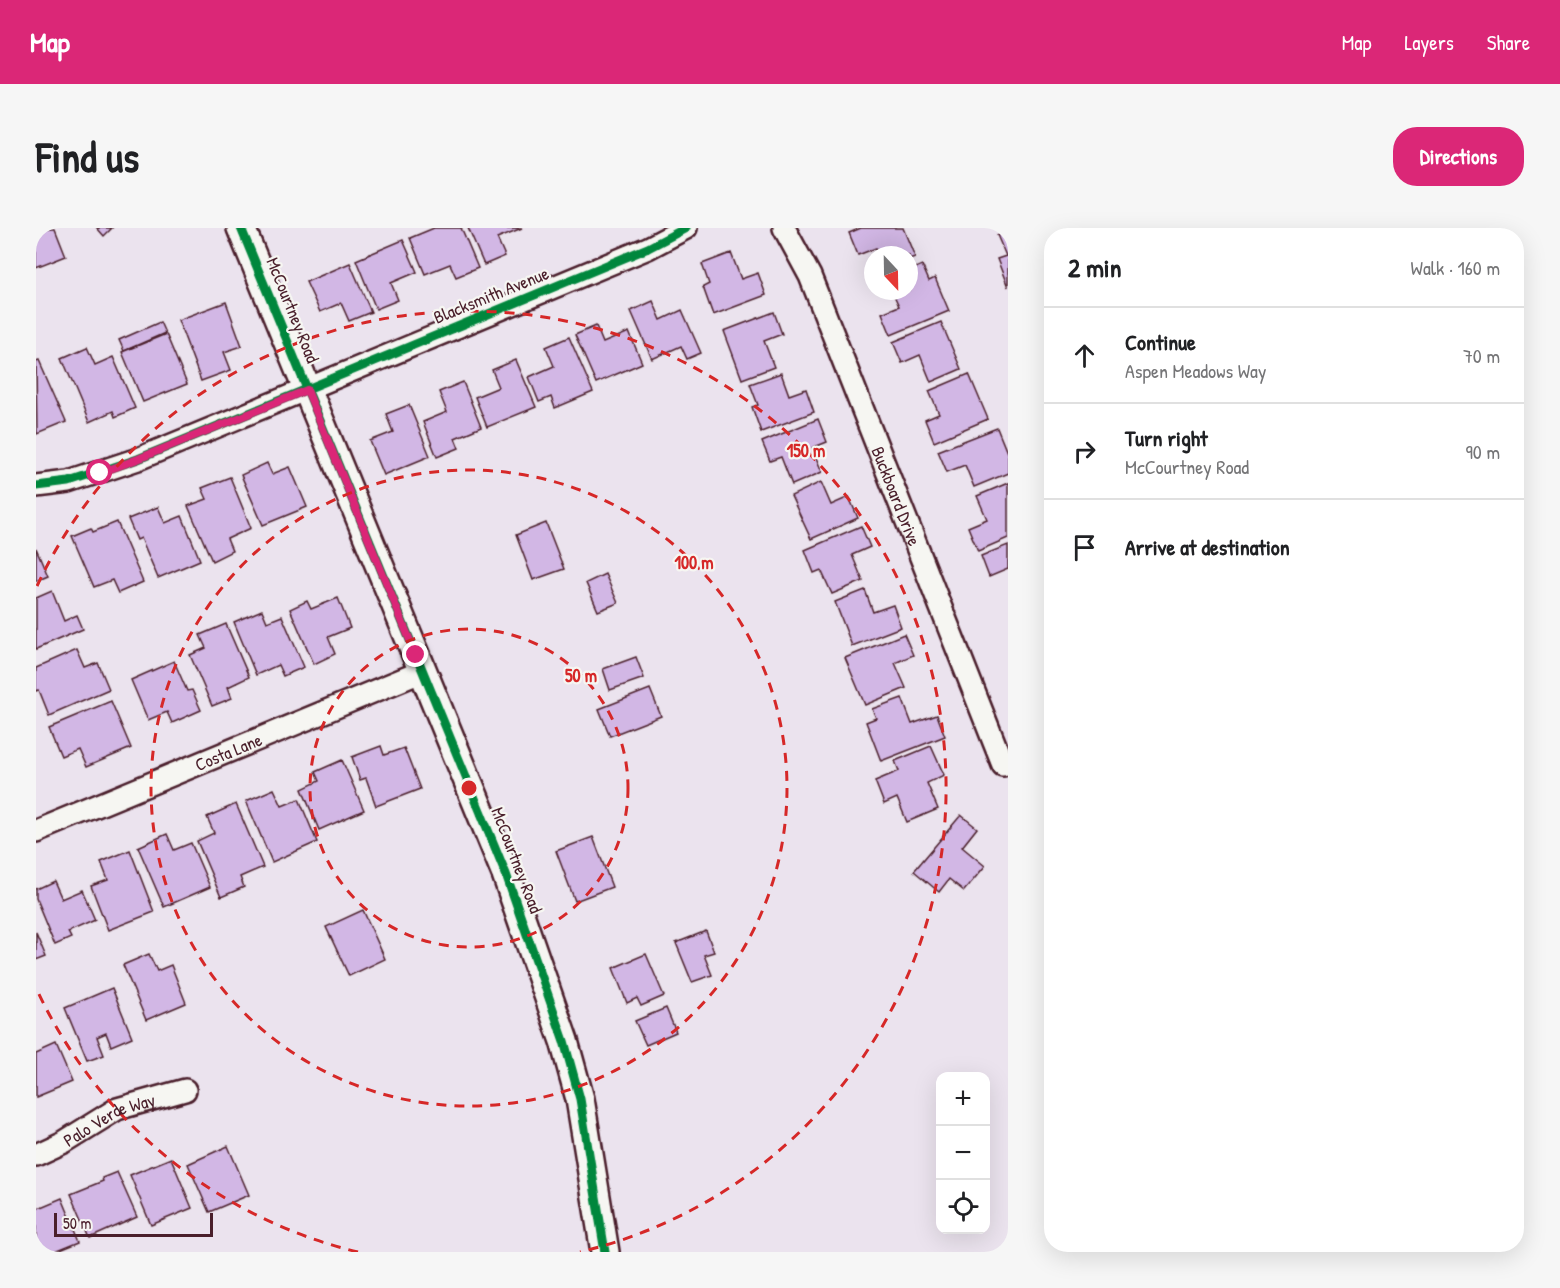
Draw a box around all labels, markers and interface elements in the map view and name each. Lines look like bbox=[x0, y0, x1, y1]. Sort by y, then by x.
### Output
text: Map bbox=[30, 23, 70, 61]
text: Map bbox=[1342, 28, 1371, 57]
text: Layers bbox=[1404, 28, 1454, 57]
text: Share bbox=[1487, 28, 1530, 57]
button: Directions bbox=[1393, 127, 1524, 186]
text: Find us bbox=[36, 128, 139, 185]
north arrow bbox=[864, 246, 918, 300]
text: 2 min bbox=[1068, 250, 1121, 285]
street label: McCourtney Road bbox=[260, 254, 326, 366]
text: Walk · 160 m bbox=[1411, 254, 1500, 281]
street label: Blacksmith Avenue bbox=[430, 261, 552, 329]
text: Continue bbox=[1125, 327, 1196, 357]
icon: ahead bbox=[1068, 339, 1101, 372]
text: 70 m bbox=[1463, 342, 1500, 369]
text: Aspen Meadows Way bbox=[1125, 357, 1266, 384]
text: Turn right bbox=[1125, 423, 1208, 453]
icon: right bbox=[1068, 435, 1101, 468]
text: 150 m bbox=[787, 438, 825, 463]
text: 90 m bbox=[1466, 438, 1500, 465]
street label: Buckboard Drive bbox=[866, 443, 928, 549]
text: McCourtney Road bbox=[1125, 453, 1249, 480]
route start bbox=[86, 459, 112, 485]
icon: arrive bbox=[1068, 531, 1101, 564]
text: Arrive at destination bbox=[1125, 532, 1290, 562]
text: 100 m bbox=[674, 550, 714, 575]
route end bbox=[402, 641, 428, 667]
text: 50 m bbox=[565, 663, 597, 688]
street label: Costa Lane bbox=[191, 726, 266, 777]
centre of rings bbox=[459, 778, 479, 798]
street label: McCourtney Road bbox=[485, 803, 549, 917]
map controls bbox=[936, 1072, 990, 1234]
button: + bbox=[936, 1072, 990, 1126]
street label: Palo Verde Way bbox=[58, 1086, 158, 1152]
button: − bbox=[936, 1126, 990, 1180]
button: locate bbox=[936, 1180, 990, 1234]
scale bar bbox=[54, 1210, 213, 1238]
text: 50 m bbox=[63, 1212, 92, 1234]

